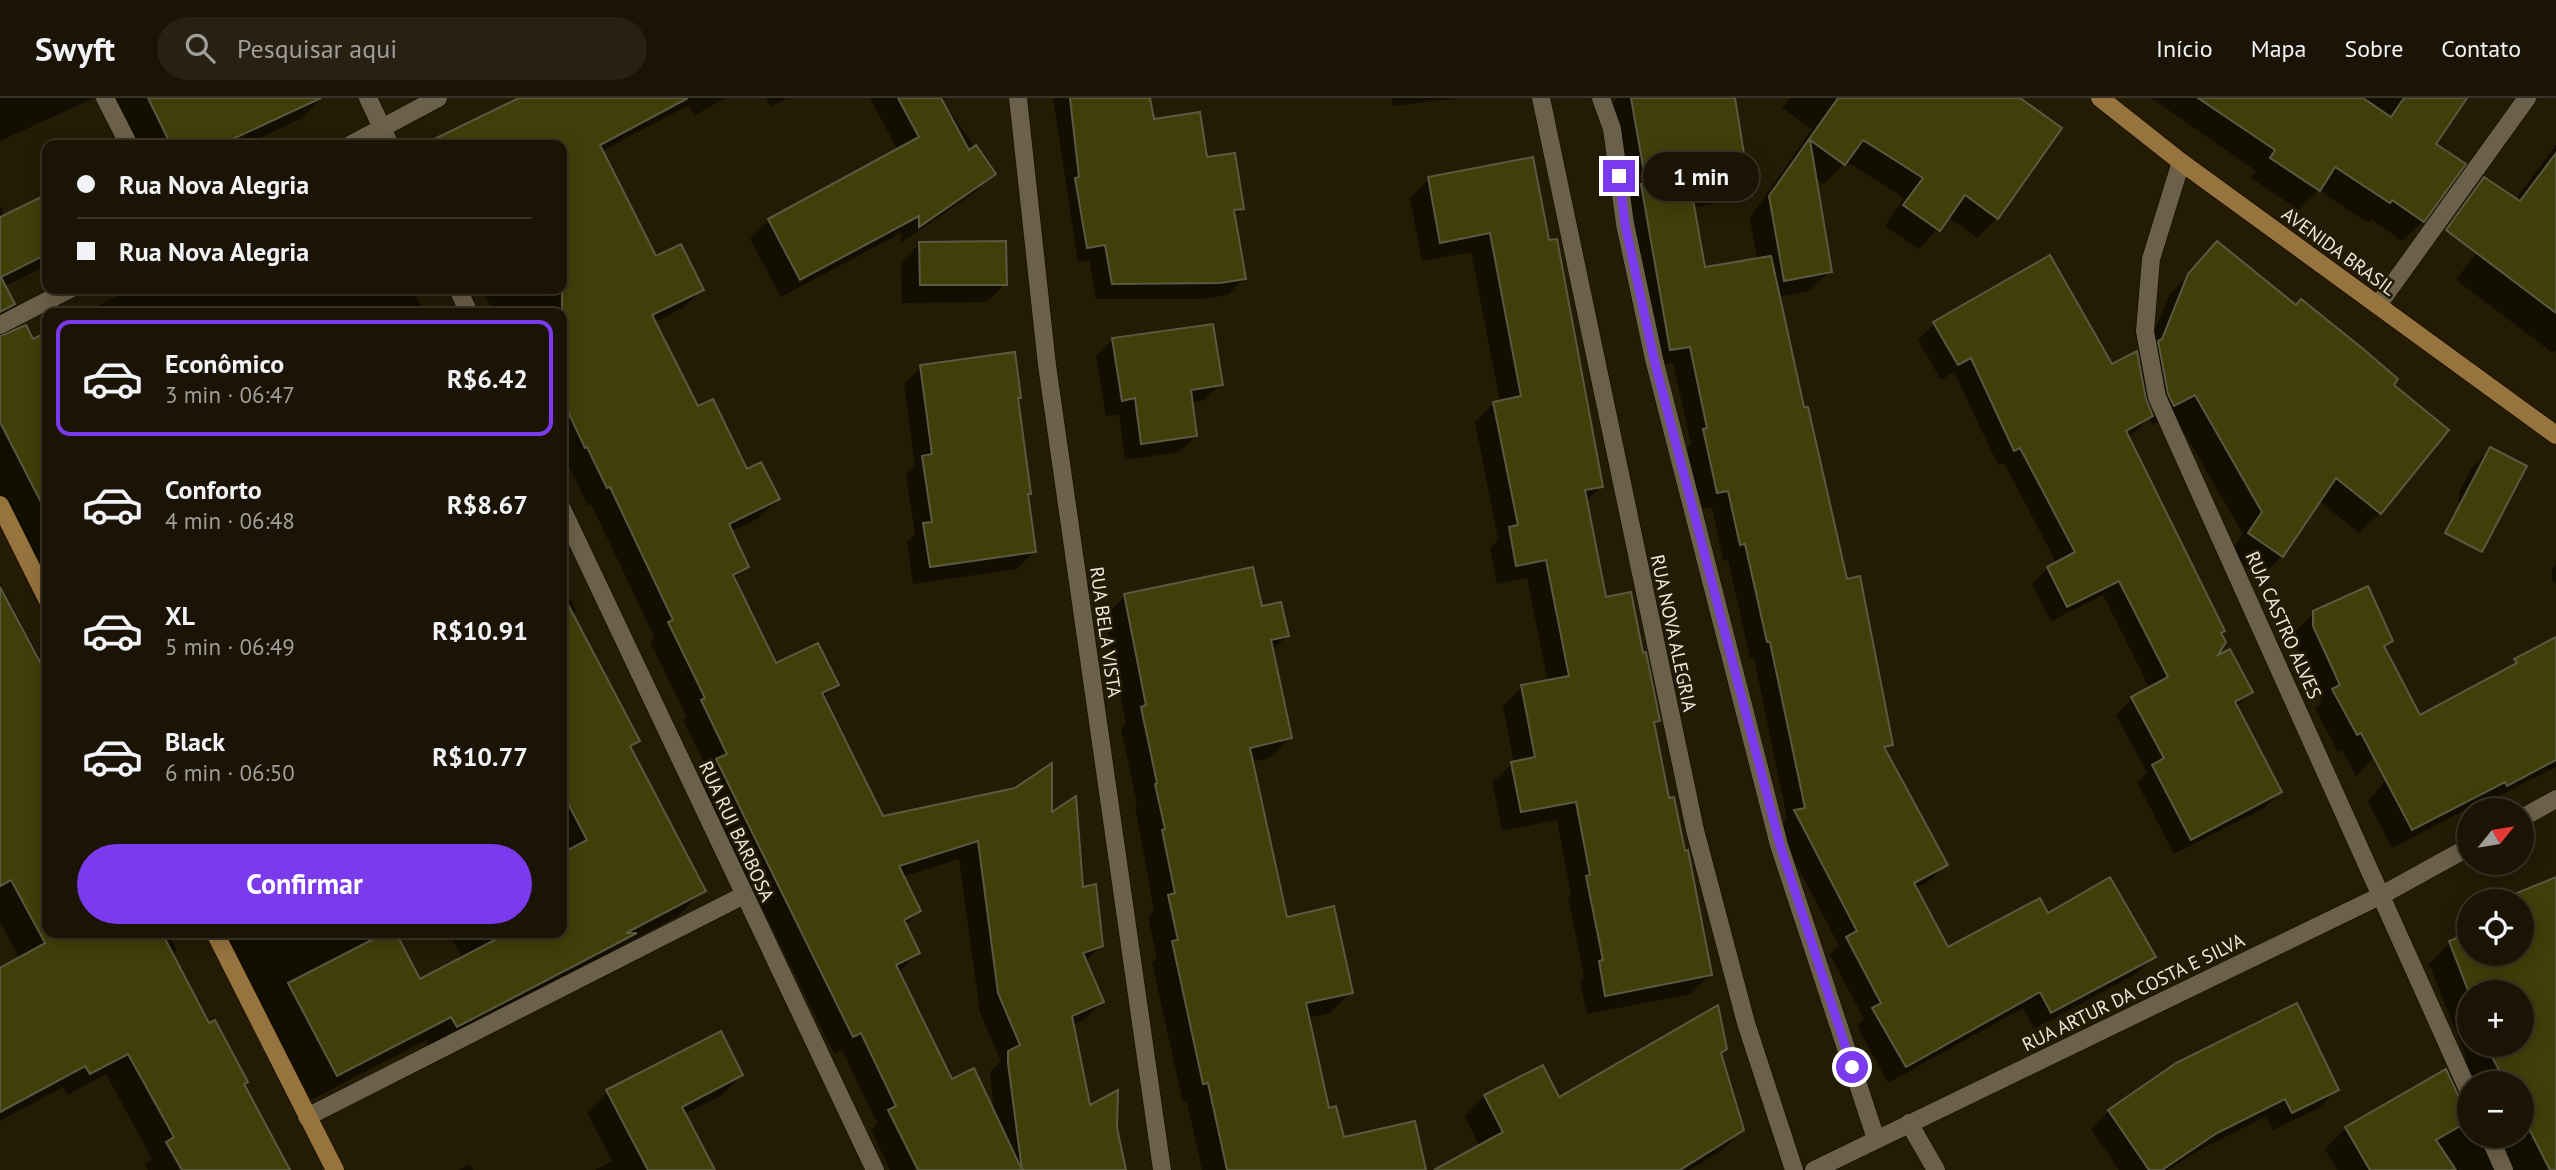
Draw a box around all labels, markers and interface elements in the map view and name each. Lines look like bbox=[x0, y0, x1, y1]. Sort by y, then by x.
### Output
search box bbox=[157, 17, 647, 80]
text: Swyft bbox=[35, 27, 115, 70]
icon: search bbox=[181, 29, 219, 67]
text: Pesquisar aqui bbox=[237, 32, 397, 65]
text: Início bbox=[2156, 33, 2213, 64]
text: Mapa bbox=[2251, 33, 2306, 64]
text: Sobre bbox=[2344, 33, 2403, 64]
text: Contato bbox=[2441, 33, 2521, 64]
callout: 1 min bbox=[1644, 152, 1759, 200]
route end bbox=[1603, 160, 1635, 192]
text: 1 min bbox=[1673, 162, 1729, 191]
text: Rua Nova Alegria bbox=[119, 168, 309, 201]
street label: AVENIDA BRASIL bbox=[2277, 202, 2401, 301]
text: Rua Nova Alegria bbox=[119, 235, 309, 268]
icon: car bbox=[81, 347, 144, 410]
text: Econômico bbox=[165, 347, 284, 380]
text: R$6.42 bbox=[447, 362, 528, 395]
text: 3 min · 06:47 bbox=[165, 380, 295, 409]
icon: car bbox=[81, 473, 144, 536]
text: Conforto bbox=[165, 473, 262, 506]
text: R$8.67 bbox=[447, 488, 528, 521]
text: 4 min · 06:48 bbox=[165, 506, 295, 535]
street label: RUA CASTRO ALVES bbox=[2241, 547, 2327, 703]
street label: RUA NOVA ALEGRIA bbox=[1646, 552, 1702, 714]
street label: RUA BELA VISTA bbox=[1085, 565, 1127, 699]
icon: car bbox=[81, 599, 144, 662]
text: XL bbox=[165, 599, 195, 632]
text: R$10.91 bbox=[432, 614, 528, 647]
text: 5 min · 06:49 bbox=[165, 632, 295, 661]
icon: car bbox=[81, 725, 144, 788]
text: Black bbox=[165, 725, 225, 758]
text: R$10.77 bbox=[432, 740, 528, 773]
street label: RUA RUI BARBOSA bbox=[694, 757, 780, 905]
text: 6 min · 06:50 bbox=[165, 758, 295, 787]
north arrow bbox=[2457, 798, 2534, 875]
map controls bbox=[2457, 798, 2534, 1148]
button: Confirmar bbox=[77, 844, 532, 924]
button: locate bbox=[2457, 889, 2534, 966]
street label: RUA ARTUR DA COSTA E SILVA bbox=[2018, 928, 2248, 1056]
button: + bbox=[2457, 980, 2534, 1057]
route start bbox=[1836, 1051, 1868, 1083]
button: − bbox=[2457, 1071, 2534, 1148]

